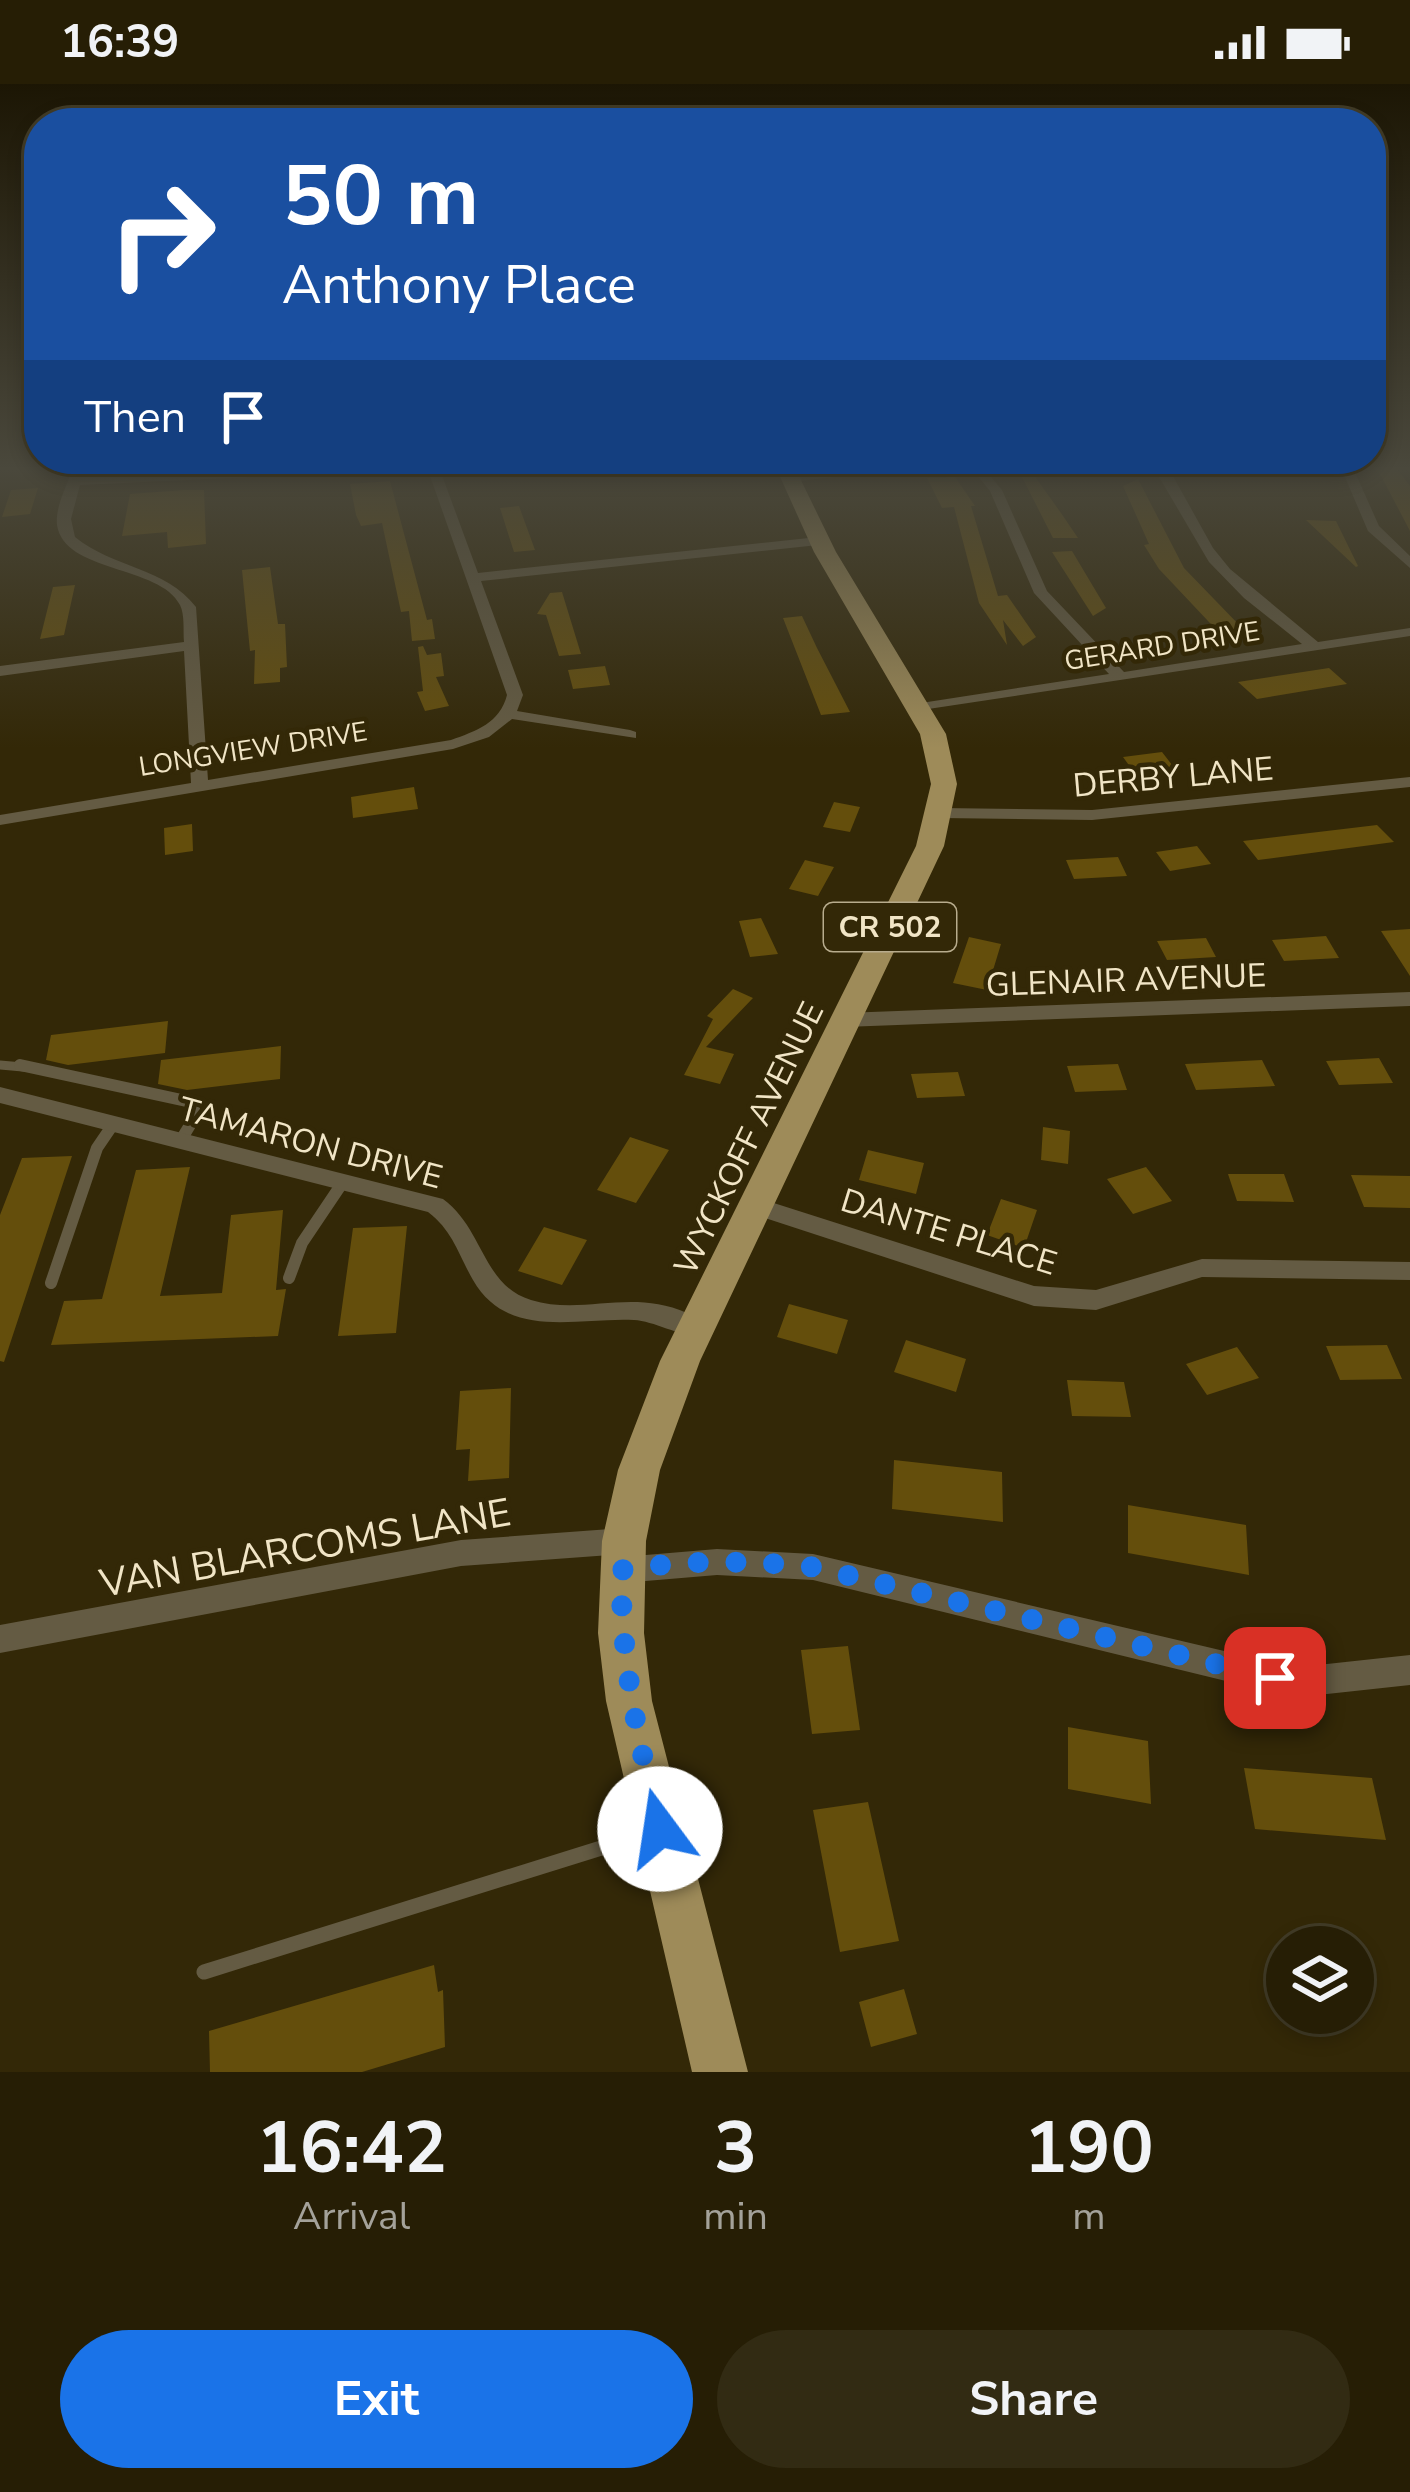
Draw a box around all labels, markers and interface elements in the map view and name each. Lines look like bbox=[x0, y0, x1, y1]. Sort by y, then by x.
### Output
text: 16:39 bbox=[60, 12, 179, 73]
text: 50 m bbox=[282, 139, 479, 254]
icon: right bbox=[84, 156, 240, 312]
text: Anthony Place bbox=[282, 248, 636, 322]
icon: arrive bbox=[210, 384, 276, 450]
text: Then bbox=[84, 387, 186, 448]
street label: GERARD DRIVE bbox=[1062, 613, 1262, 680]
street label: LONGVIEW DRIVE bbox=[136, 713, 370, 786]
street label: DERBY LANE bbox=[1071, 746, 1275, 809]
road number: CR 502 bbox=[824, 903, 956, 951]
street label: GLENAIR AVENUE bbox=[985, 953, 1267, 1008]
street label: WYCKOFF AVENUE bbox=[664, 995, 835, 1283]
street label: TAMARON DRIVE bbox=[174, 1087, 447, 1200]
street label: DANTE PLACE bbox=[835, 1178, 1062, 1287]
street label: VAN BLARCOMS LANE bbox=[95, 1486, 515, 1611]
pin bbox=[1224, 1627, 1326, 1729]
icon: arrive bbox=[1242, 1645, 1308, 1711]
position arrow bbox=[597, 1766, 723, 1892]
map controls bbox=[1266, 1926, 1374, 2034]
button: layers bbox=[1266, 1926, 1374, 2034]
text: 16:42 bbox=[256, 2099, 447, 2197]
text: 3 bbox=[714, 2099, 757, 2197]
text: 190 bbox=[1024, 2099, 1154, 2197]
text: Arrival bbox=[293, 2190, 410, 2243]
text: min bbox=[703, 2190, 768, 2243]
text: m bbox=[1072, 2190, 1106, 2243]
button: Exit bbox=[60, 2330, 693, 2468]
button: Share bbox=[717, 2330, 1350, 2468]

